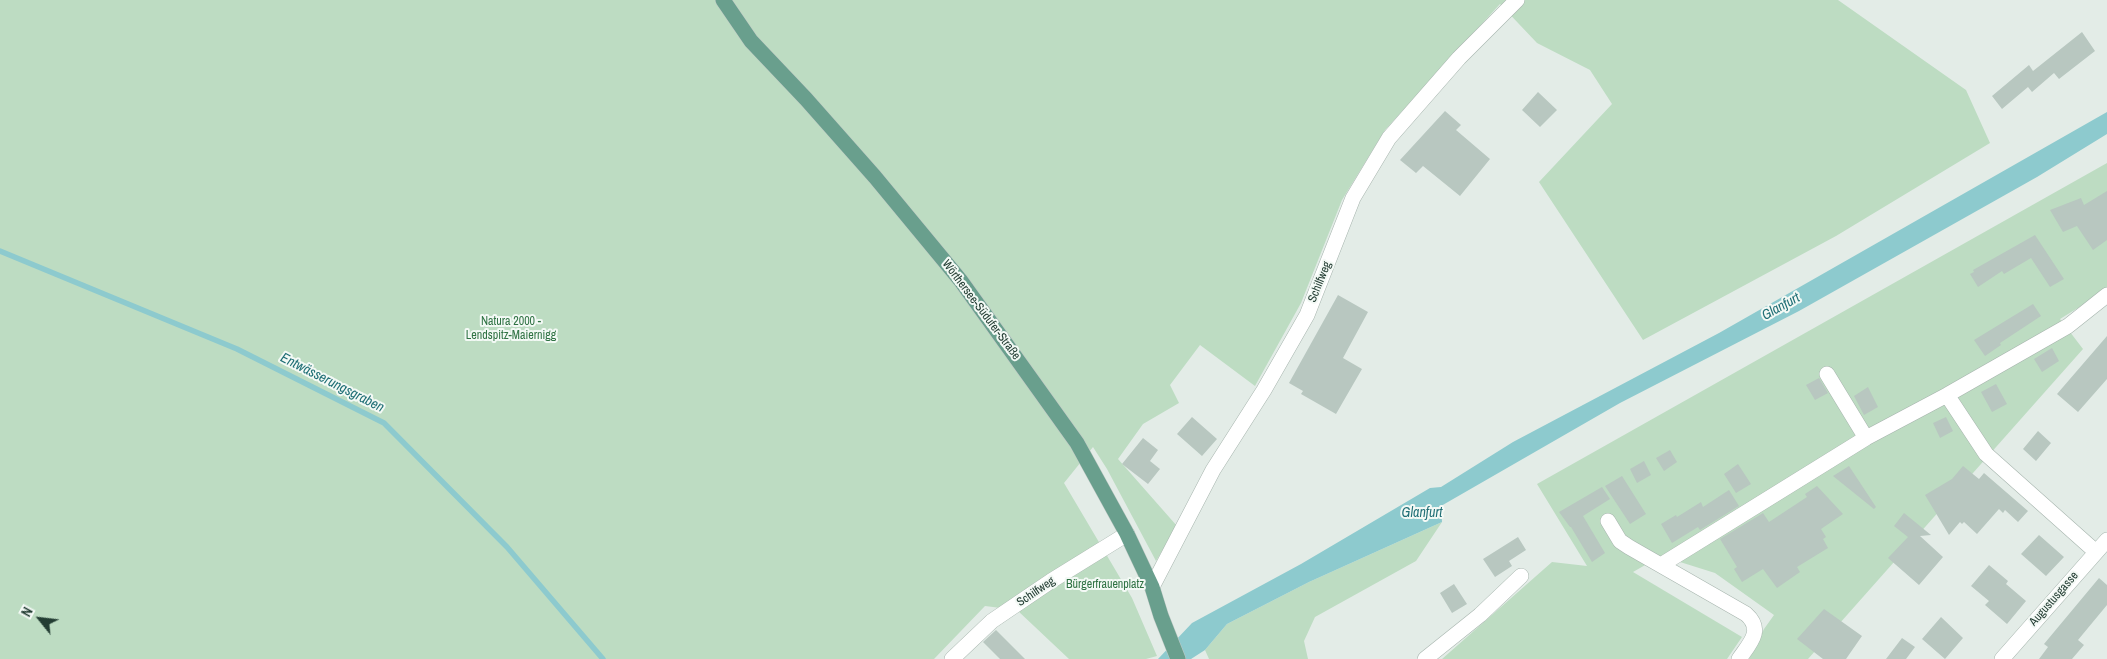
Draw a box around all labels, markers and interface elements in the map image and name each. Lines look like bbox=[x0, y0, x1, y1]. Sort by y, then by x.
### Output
street label: Wörthersee-Südufer-Straße bbox=[939, 257, 1023, 363]
street label: Schilfweg bbox=[1305, 260, 1335, 304]
water label: Glanfurt bbox=[1759, 290, 1803, 324]
park label: Natura 2000 - Lendspitz-Maiernigg bbox=[466, 315, 556, 343]
water label: Entwässerungsgraben bbox=[277, 350, 387, 416]
water label: Glanfurt bbox=[1402, 505, 1442, 521]
street label: Augustusgasse bbox=[2026, 569, 2082, 629]
street label: Schilfweg bbox=[1014, 574, 1058, 610]
park label: Bürgerfrauenplatz bbox=[1066, 578, 1144, 592]
north arrow bbox=[15, 594, 65, 644]
text: N bbox=[17, 604, 37, 620]

